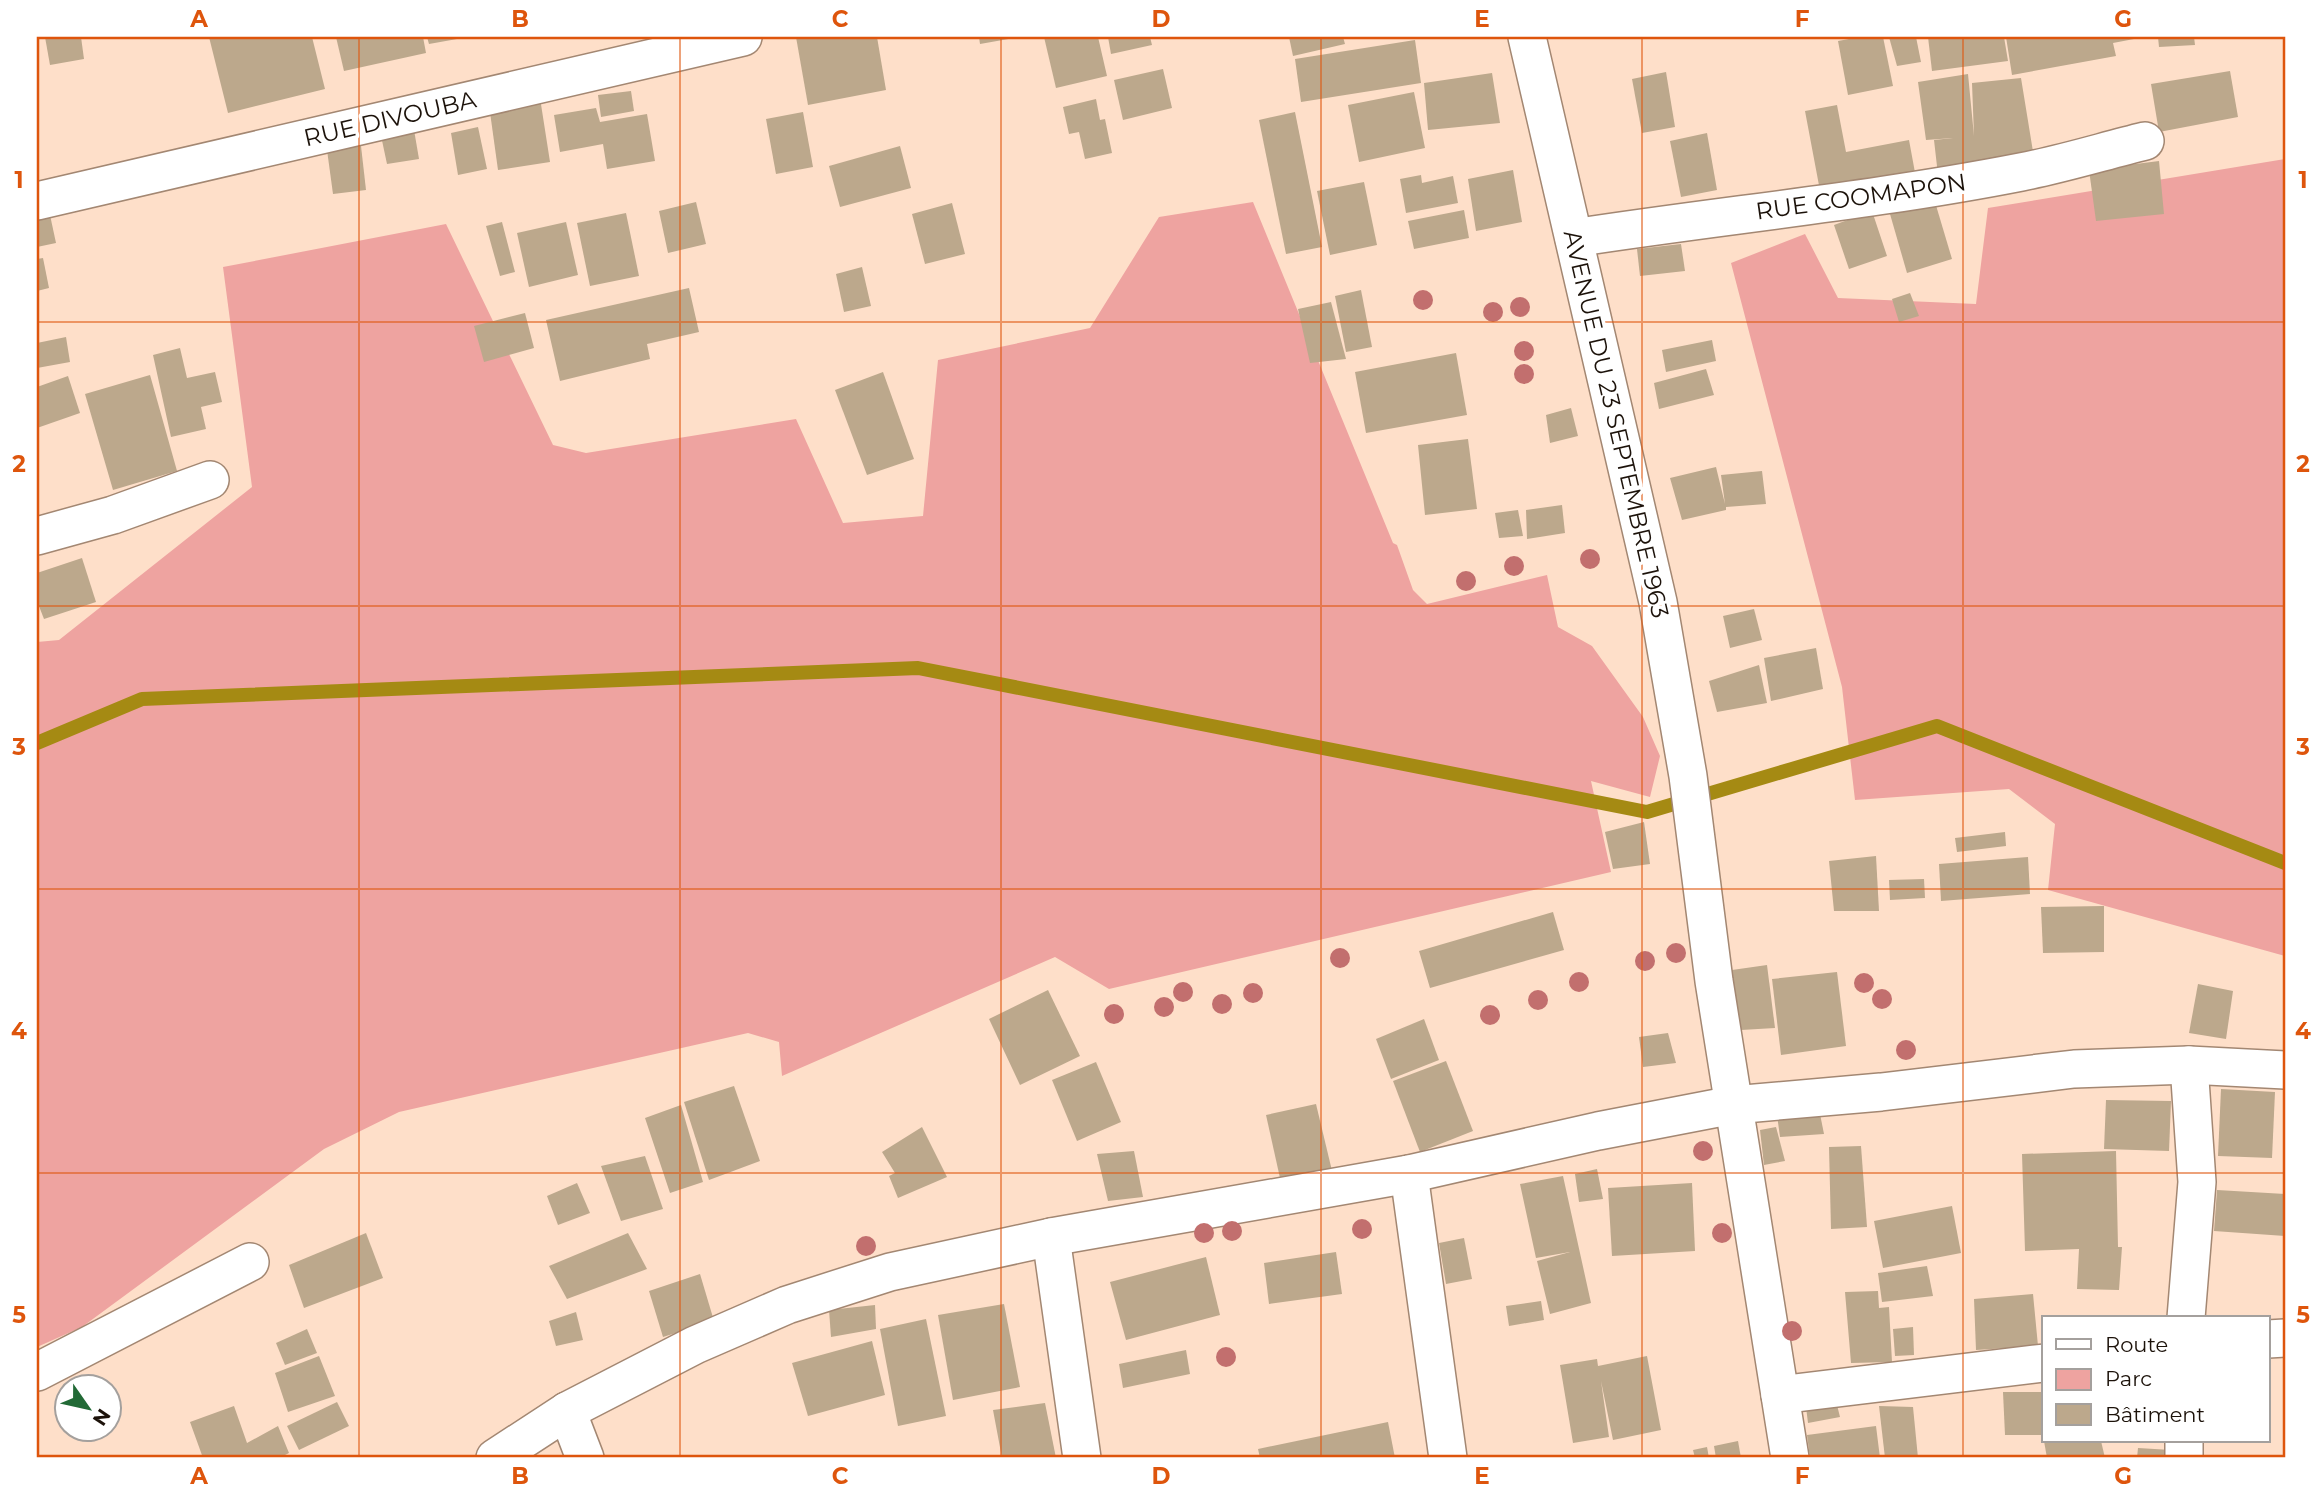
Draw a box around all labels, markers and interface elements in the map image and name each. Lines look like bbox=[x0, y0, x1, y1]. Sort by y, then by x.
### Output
text: A bbox=[189, 5, 208, 33]
text: B bbox=[511, 5, 529, 33]
text: C bbox=[832, 5, 849, 33]
text: D bbox=[1152, 5, 1171, 33]
text: E bbox=[1474, 5, 1490, 33]
text: F bbox=[1795, 5, 1810, 33]
text: G bbox=[2114, 5, 2132, 33]
street label: RUE DIVOUBA bbox=[301, 84, 480, 152]
text: 1 bbox=[14, 166, 24, 194]
text: 1 bbox=[2298, 166, 2308, 194]
street label: RUE COOMAPON bbox=[1754, 167, 1968, 226]
street label: AVENUE DU 23 SEPTEMBRE 1963 bbox=[1558, 227, 1675, 621]
text: 2 bbox=[12, 450, 26, 478]
text: 2 bbox=[2296, 450, 2310, 478]
text: 3 bbox=[11, 733, 26, 761]
text: 3 bbox=[2295, 733, 2310, 761]
text: 4 bbox=[11, 1017, 27, 1045]
text: 4 bbox=[2295, 1017, 2311, 1045]
text: 5 bbox=[12, 1301, 26, 1329]
text: 5 bbox=[2296, 1301, 2310, 1329]
legend bbox=[2042, 1316, 2270, 1442]
text: Route bbox=[2105, 1332, 2168, 1357]
text: Parc bbox=[2105, 1366, 2152, 1391]
north arrow bbox=[52, 1372, 122, 1442]
text: Bâtiment bbox=[2105, 1402, 2205, 1427]
text: N bbox=[88, 1404, 116, 1430]
text: A bbox=[189, 1462, 208, 1490]
text: B bbox=[511, 1462, 529, 1490]
text: C bbox=[832, 1462, 849, 1490]
text: D bbox=[1152, 1462, 1171, 1490]
text: E bbox=[1474, 1462, 1490, 1490]
text: F bbox=[1795, 1462, 1810, 1490]
text: G bbox=[2114, 1462, 2132, 1490]

